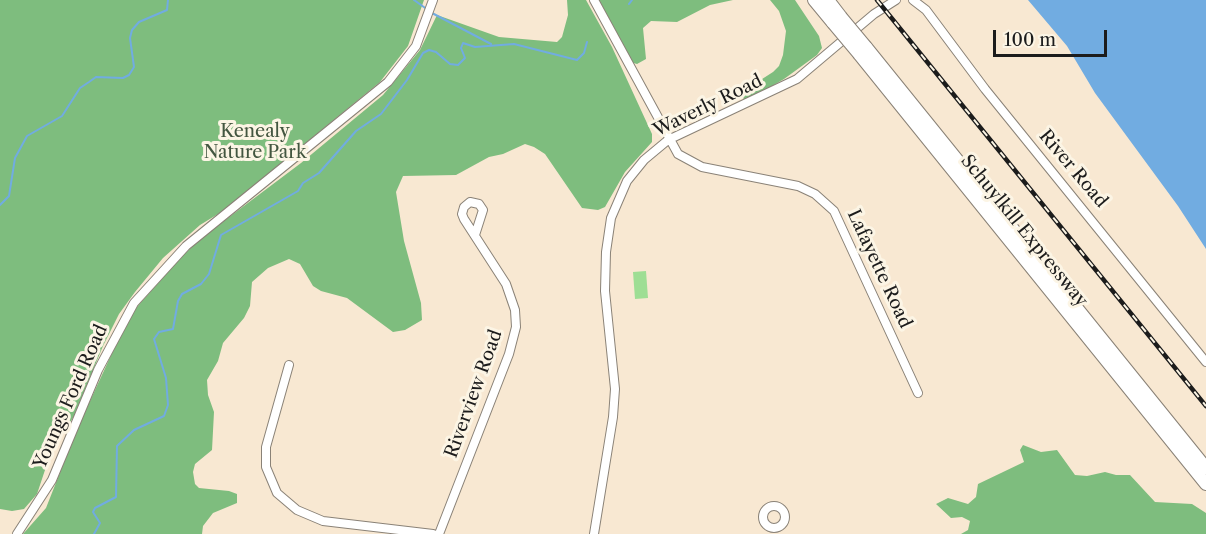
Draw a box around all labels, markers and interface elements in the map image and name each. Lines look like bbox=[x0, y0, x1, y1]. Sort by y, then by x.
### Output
scale bar bbox=[996, 18, 1110, 56]
text: 100 m bbox=[1004, 29, 1056, 51]
street label: Waverly Road bbox=[650, 70, 766, 142]
park label: Kenealy Nature Park bbox=[204, 121, 306, 164]
street label: River Road bbox=[1034, 126, 1112, 212]
street label: Schuylkill Expressway bbox=[956, 151, 1092, 311]
street label: Lafayette Road bbox=[842, 206, 916, 332]
street label: Youngs Ford Road bbox=[29, 321, 113, 473]
street label: Riverview Road bbox=[441, 327, 507, 461]

